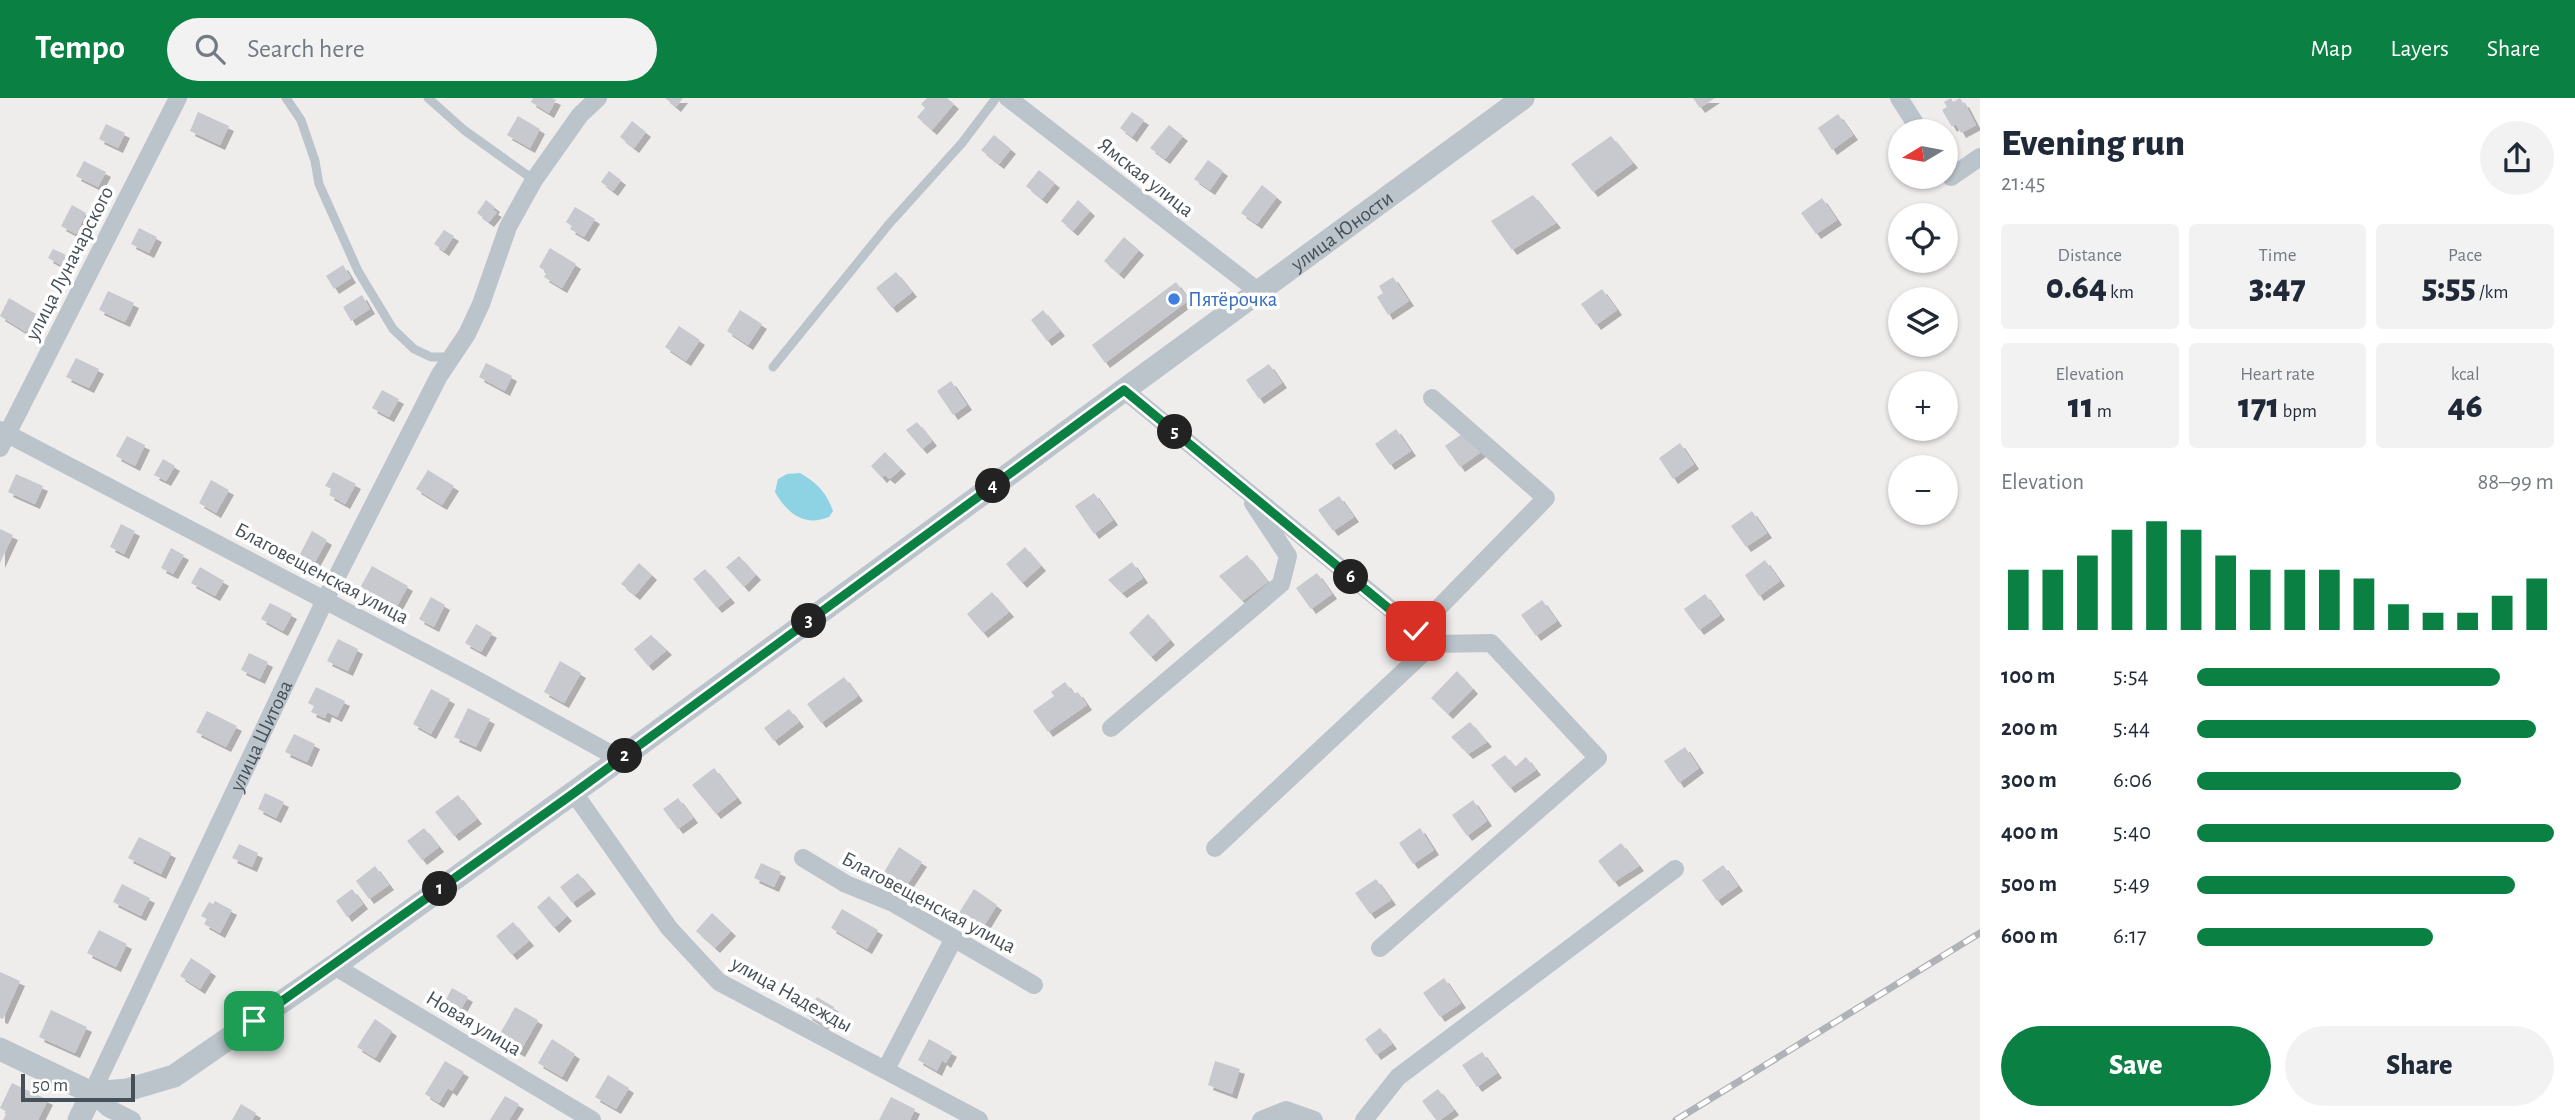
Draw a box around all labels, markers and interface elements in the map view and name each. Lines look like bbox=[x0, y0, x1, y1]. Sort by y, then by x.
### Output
search box bbox=[167, 18, 657, 81]
icon: search bbox=[191, 30, 229, 68]
text: Tempo bbox=[35, 32, 125, 65]
text: Search here bbox=[247, 36, 365, 62]
text: Map bbox=[2310, 37, 2352, 61]
text: Layers bbox=[2390, 37, 2449, 61]
text: Share bbox=[2487, 37, 2540, 61]
north arrow bbox=[1888, 119, 1958, 189]
map controls bbox=[1888, 119, 1958, 525]
button: share bbox=[2480, 121, 2554, 195]
text: Evening run bbox=[2001, 125, 2185, 163]
street label: Ямская улица bbox=[1094, 134, 1198, 221]
text: 21:45 bbox=[2001, 172, 2045, 195]
street label: улица Луначарского bbox=[21, 183, 117, 344]
street label: улица Юности bbox=[1287, 187, 1397, 276]
button: locate bbox=[1888, 203, 1958, 273]
text: Distance bbox=[2058, 246, 2122, 265]
text: Time bbox=[2259, 246, 2296, 265]
text: Pace bbox=[2448, 246, 2482, 265]
text: 0.64 bbox=[2046, 270, 2107, 305]
text: 3:47 bbox=[2249, 270, 2306, 305]
text: 5:55 bbox=[2422, 270, 2476, 305]
text: km bbox=[2107, 283, 2134, 302]
text: /km bbox=[2476, 283, 2508, 302]
button: layers bbox=[1888, 287, 1958, 357]
place label: Пятёрочка bbox=[1188, 289, 1278, 310]
marker: Пятёрочка bbox=[1166, 291, 1182, 307]
text: Elevation bbox=[2055, 365, 2124, 384]
text: Heart rate bbox=[2240, 365, 2315, 384]
text: kcal bbox=[2451, 365, 2480, 384]
button: + bbox=[1888, 371, 1958, 441]
text: 11 bbox=[2068, 389, 2094, 424]
text: 171 bbox=[2238, 389, 2279, 424]
text: 46 bbox=[2448, 389, 2483, 424]
text: m bbox=[2094, 402, 2112, 421]
text: bpm bbox=[2279, 402, 2317, 421]
pin: 5 bbox=[1158, 414, 1192, 450]
text: 5 bbox=[1170, 422, 1179, 441]
button: − bbox=[1888, 455, 1958, 525]
pin: 4 bbox=[976, 468, 1010, 504]
text: Elevation bbox=[2001, 471, 2084, 494]
text: 88–99 m bbox=[2477, 471, 2554, 494]
text: 4 bbox=[988, 476, 997, 495]
street label: Благовещенская улица bbox=[231, 519, 413, 628]
pin: 6 bbox=[1334, 560, 1368, 594]
text: 6 bbox=[1346, 567, 1355, 586]
pin bbox=[1386, 601, 1446, 661]
pin: 3 bbox=[792, 603, 826, 638]
text: 3 bbox=[804, 611, 813, 630]
icon: check bbox=[1397, 612, 1435, 650]
text: 100 m bbox=[2001, 665, 2055, 688]
text: 5:54 bbox=[2113, 665, 2149, 688]
street label: улица Шитова bbox=[226, 677, 297, 796]
text: 200 m bbox=[2001, 717, 2058, 740]
text: 5:44 bbox=[2113, 717, 2150, 740]
pin: 2 bbox=[608, 738, 642, 774]
text: 2 bbox=[620, 746, 629, 765]
text: 300 m bbox=[2001, 769, 2057, 792]
text: 6:06 bbox=[2113, 769, 2152, 792]
text: 400 m bbox=[2001, 821, 2059, 844]
text: 5:40 bbox=[2113, 821, 2151, 844]
street label: Благовещенская улица bbox=[838, 848, 1020, 957]
pin: 1 bbox=[422, 872, 458, 906]
text: 500 m bbox=[2001, 873, 2057, 896]
text: 5:49 bbox=[2113, 873, 2150, 896]
text: 1 bbox=[436, 879, 443, 898]
text: 600 m bbox=[2001, 925, 2058, 948]
text: 6:17 bbox=[2113, 925, 2147, 948]
street label: улица Надежды bbox=[727, 952, 856, 1036]
street label: Новая улица bbox=[423, 987, 525, 1060]
pin bbox=[224, 991, 284, 1051]
icon: arrive bbox=[235, 1002, 273, 1040]
button: Save bbox=[2001, 1026, 2271, 1106]
button: Share bbox=[2285, 1026, 2554, 1106]
scale bar bbox=[21, 1071, 135, 1103]
text: 50 m bbox=[32, 1076, 68, 1095]

